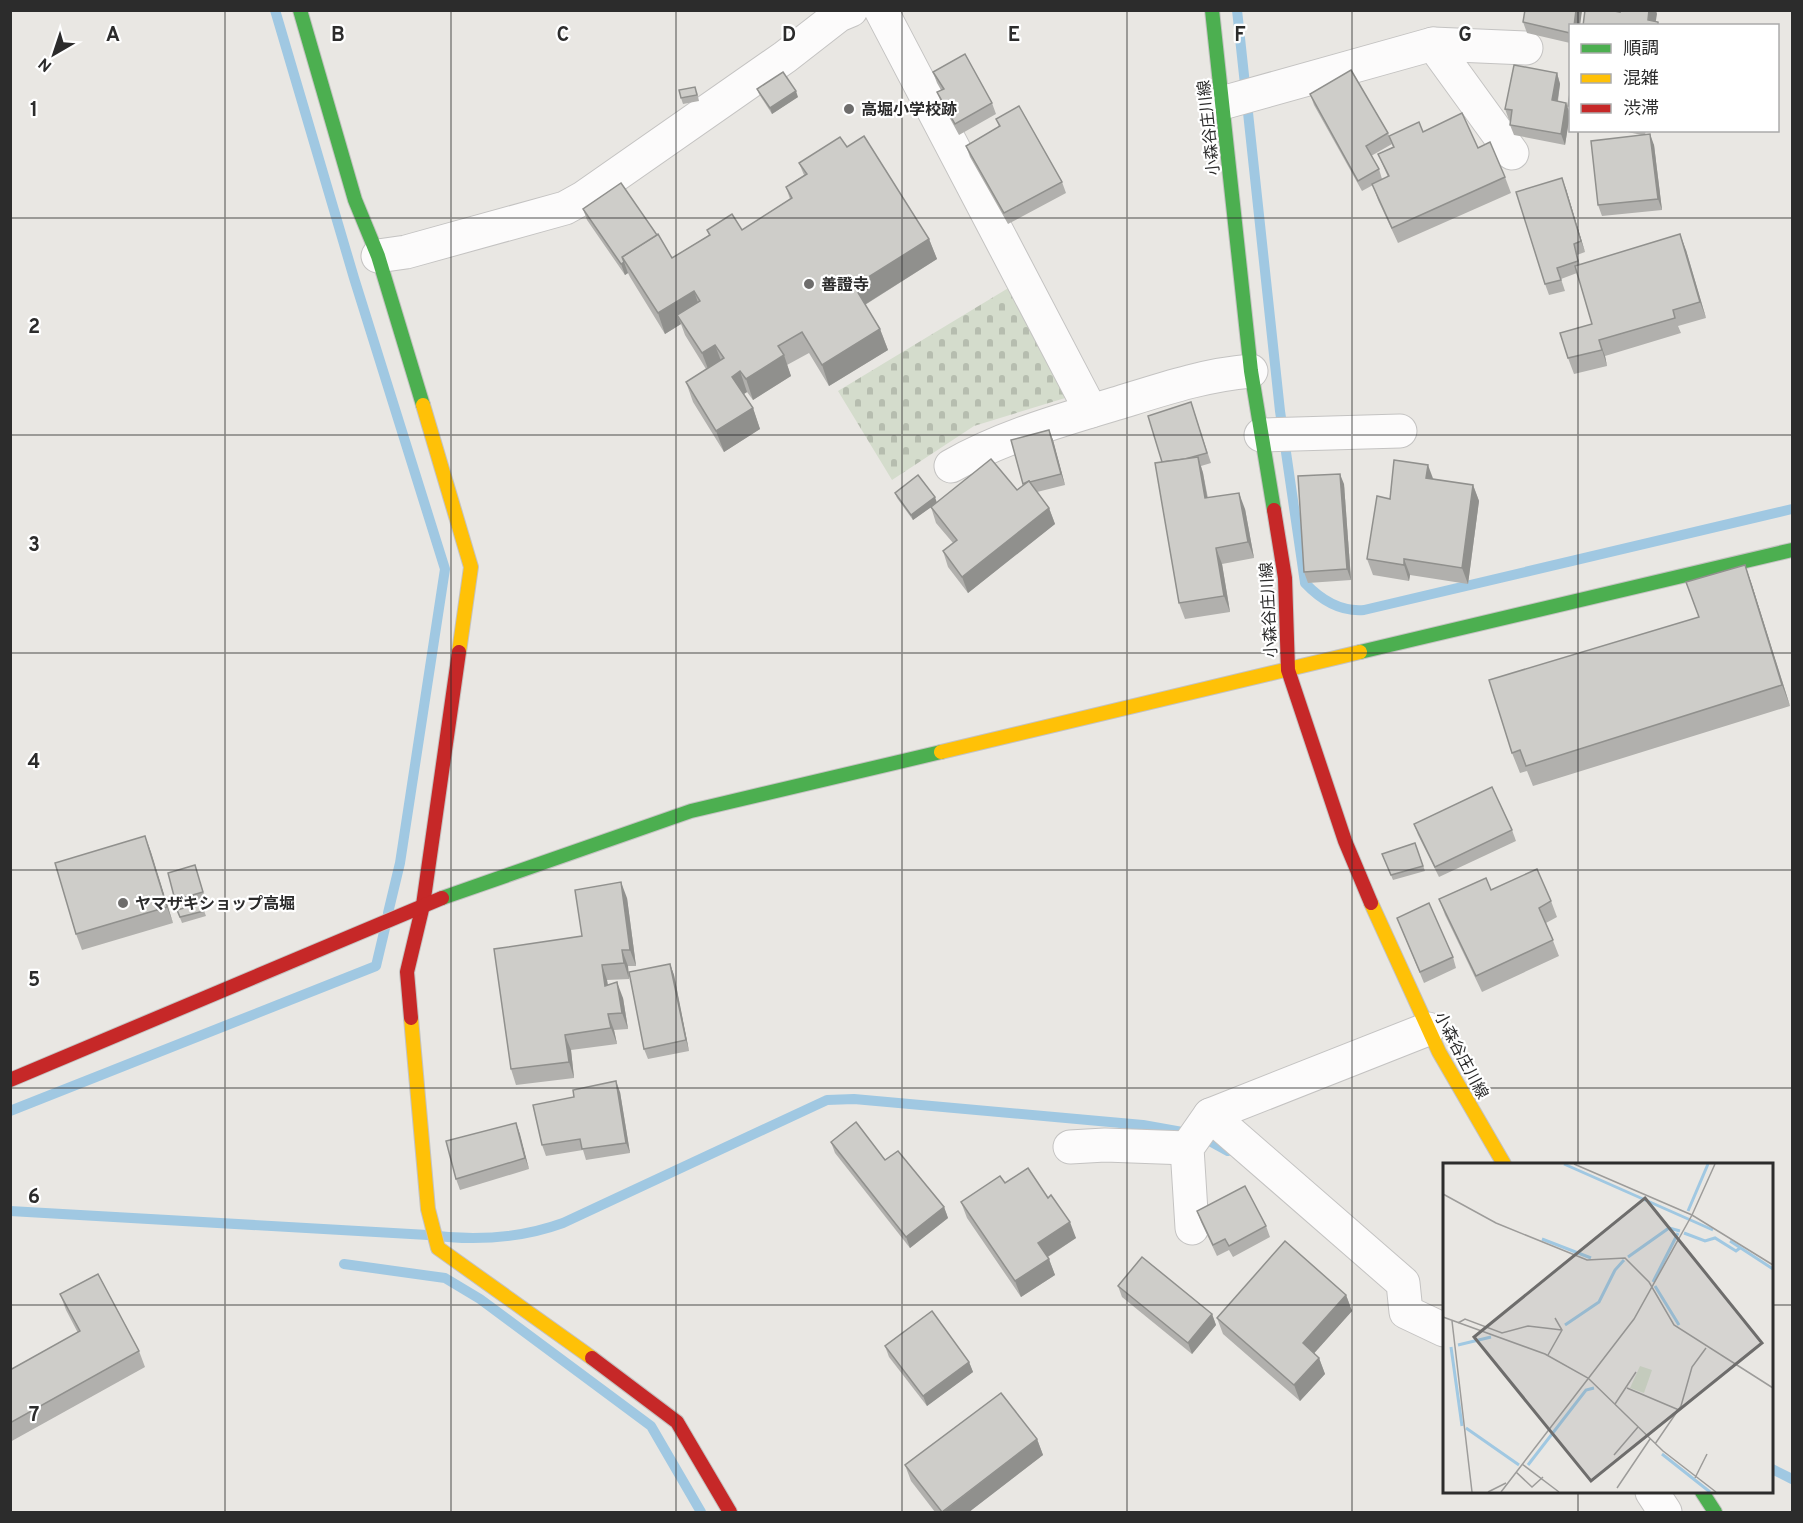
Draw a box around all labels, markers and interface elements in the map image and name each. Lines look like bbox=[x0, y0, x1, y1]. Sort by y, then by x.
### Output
text: A bbox=[106, 23, 120, 49]
text: B bbox=[331, 23, 345, 49]
text: C bbox=[557, 23, 569, 49]
text: D bbox=[782, 23, 796, 49]
text: E bbox=[1008, 23, 1020, 49]
text: F bbox=[1234, 23, 1246, 49]
text: G bbox=[1458, 23, 1472, 49]
north arrow bbox=[24, 24, 84, 84]
legend bbox=[1569, 24, 1779, 132]
text: 順調 bbox=[1623, 38, 1659, 61]
text: N bbox=[35, 53, 57, 75]
text: 混雑 bbox=[1623, 68, 1659, 91]
street label: 小森谷庄川線 bbox=[1195, 79, 1225, 177]
text: 1 bbox=[30, 98, 38, 124]
text: 渋滞 bbox=[1623, 98, 1659, 121]
place label: 高堀小学校跡 bbox=[861, 101, 957, 121]
marker: 高堀小学校跡 bbox=[842, 102, 856, 116]
place label: 善證寺 bbox=[821, 276, 869, 296]
marker: 善證寺 bbox=[802, 277, 816, 291]
text: 2 bbox=[28, 315, 40, 341]
text: 3 bbox=[28, 533, 40, 559]
street label: 小森谷庄川線 bbox=[1257, 561, 1282, 658]
text: 4 bbox=[28, 750, 40, 776]
place label: ヤマザキショップ高堀 bbox=[135, 895, 295, 915]
marker: ヤマザキショップ高堀 bbox=[116, 896, 130, 910]
text: 5 bbox=[28, 968, 40, 994]
street label: 小森谷庄川線 bbox=[1429, 1009, 1492, 1103]
inset map bbox=[1443, 1163, 1773, 1493]
text: 6 bbox=[28, 1185, 40, 1211]
text: 7 bbox=[29, 1403, 39, 1429]

